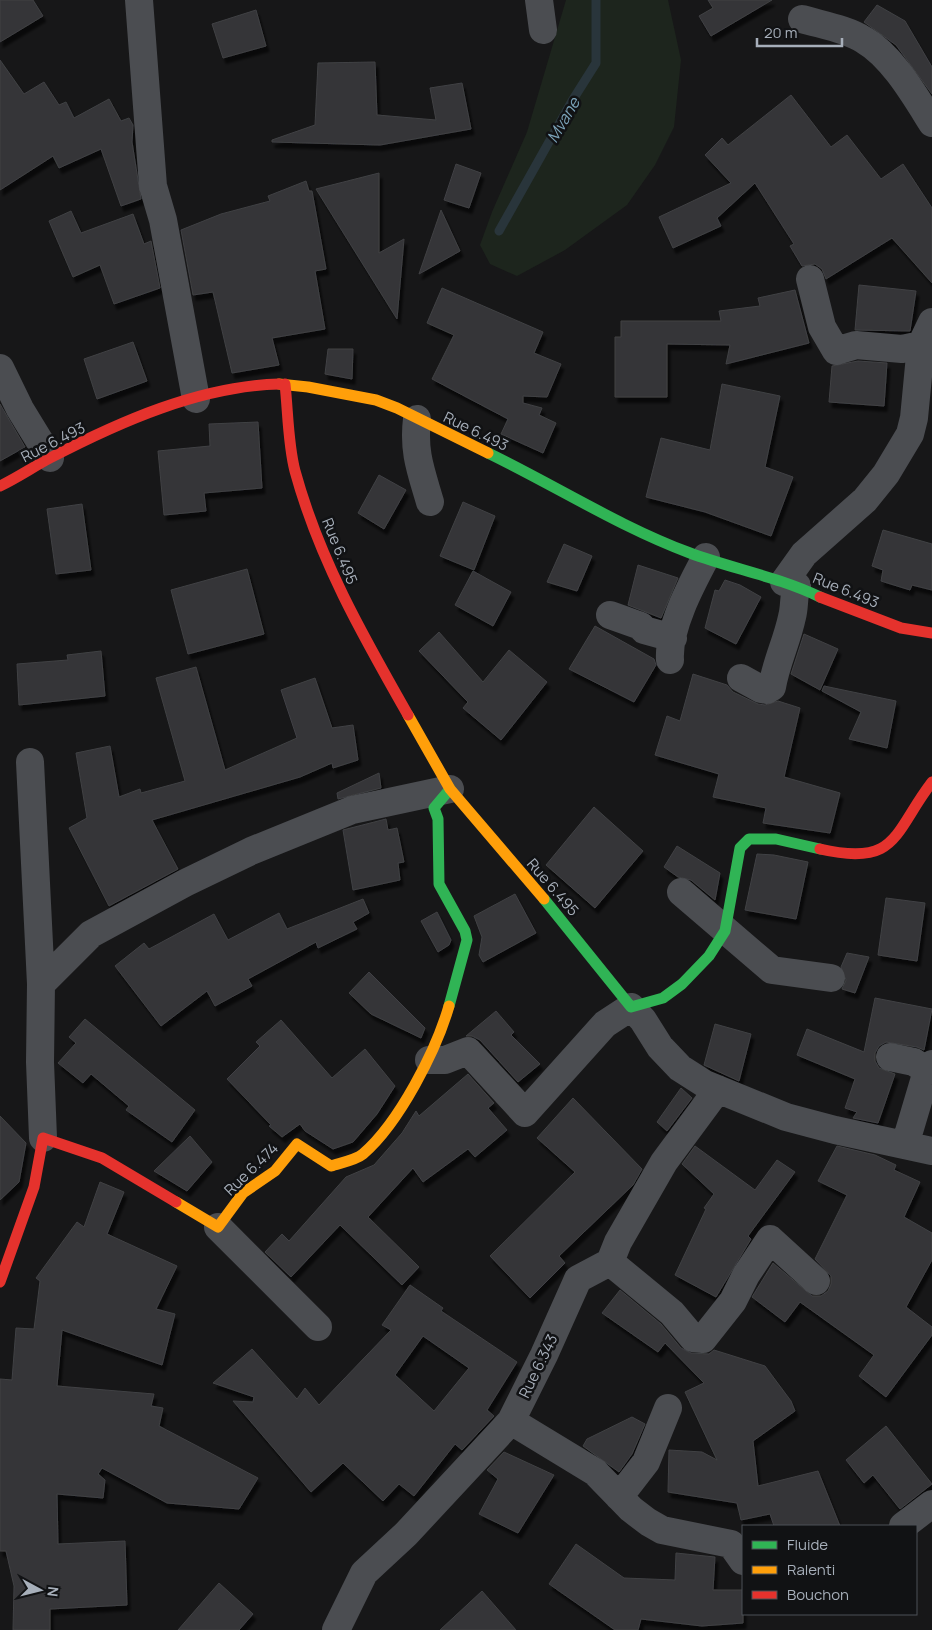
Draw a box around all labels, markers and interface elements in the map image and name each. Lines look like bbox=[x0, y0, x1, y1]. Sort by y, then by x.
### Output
scale bar bbox=[757, 15, 842, 47]
text: 20 m bbox=[764, 22, 797, 43]
water label: Mvane bbox=[541, 92, 586, 147]
street label: Rue 6.493 bbox=[440, 406, 512, 456]
street label: Rue 6.493 bbox=[17, 417, 89, 467]
street label: Rue 6.495 bbox=[317, 515, 363, 587]
street label: Rue 6.493 bbox=[810, 567, 882, 613]
street label: Rue 6.495 bbox=[522, 854, 584, 920]
street label: Rue 6.474 bbox=[219, 1138, 283, 1200]
street label: Rue 6.343 bbox=[514, 1331, 562, 1401]
legend bbox=[742, 1525, 917, 1615]
text: Fluide bbox=[787, 1534, 828, 1555]
text: Ralenti bbox=[787, 1559, 835, 1580]
north arrow bbox=[15, 1565, 65, 1615]
text: Bouchon bbox=[787, 1584, 849, 1605]
text: N bbox=[43, 1585, 63, 1598]

